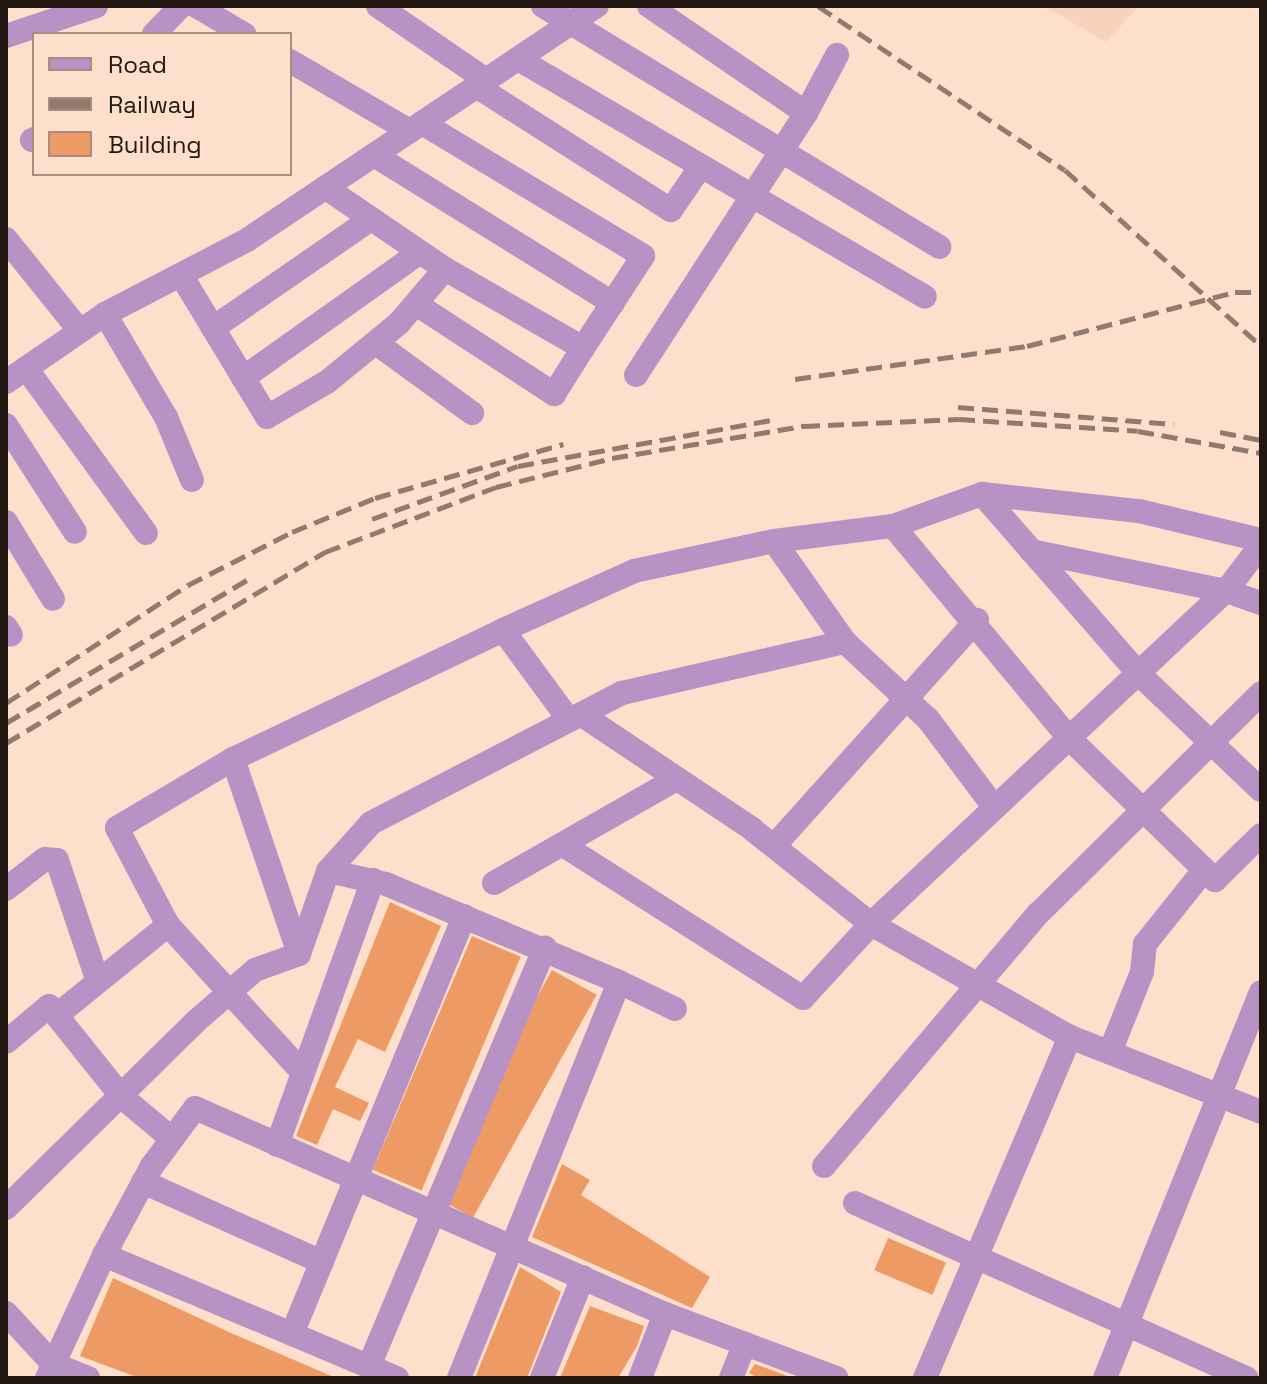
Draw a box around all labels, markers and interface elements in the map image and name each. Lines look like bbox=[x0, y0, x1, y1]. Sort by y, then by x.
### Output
legend bbox=[32, 32, 292, 176]
text: Road bbox=[108, 49, 167, 80]
text: Railway bbox=[108, 89, 196, 120]
text: Building bbox=[108, 129, 202, 160]

